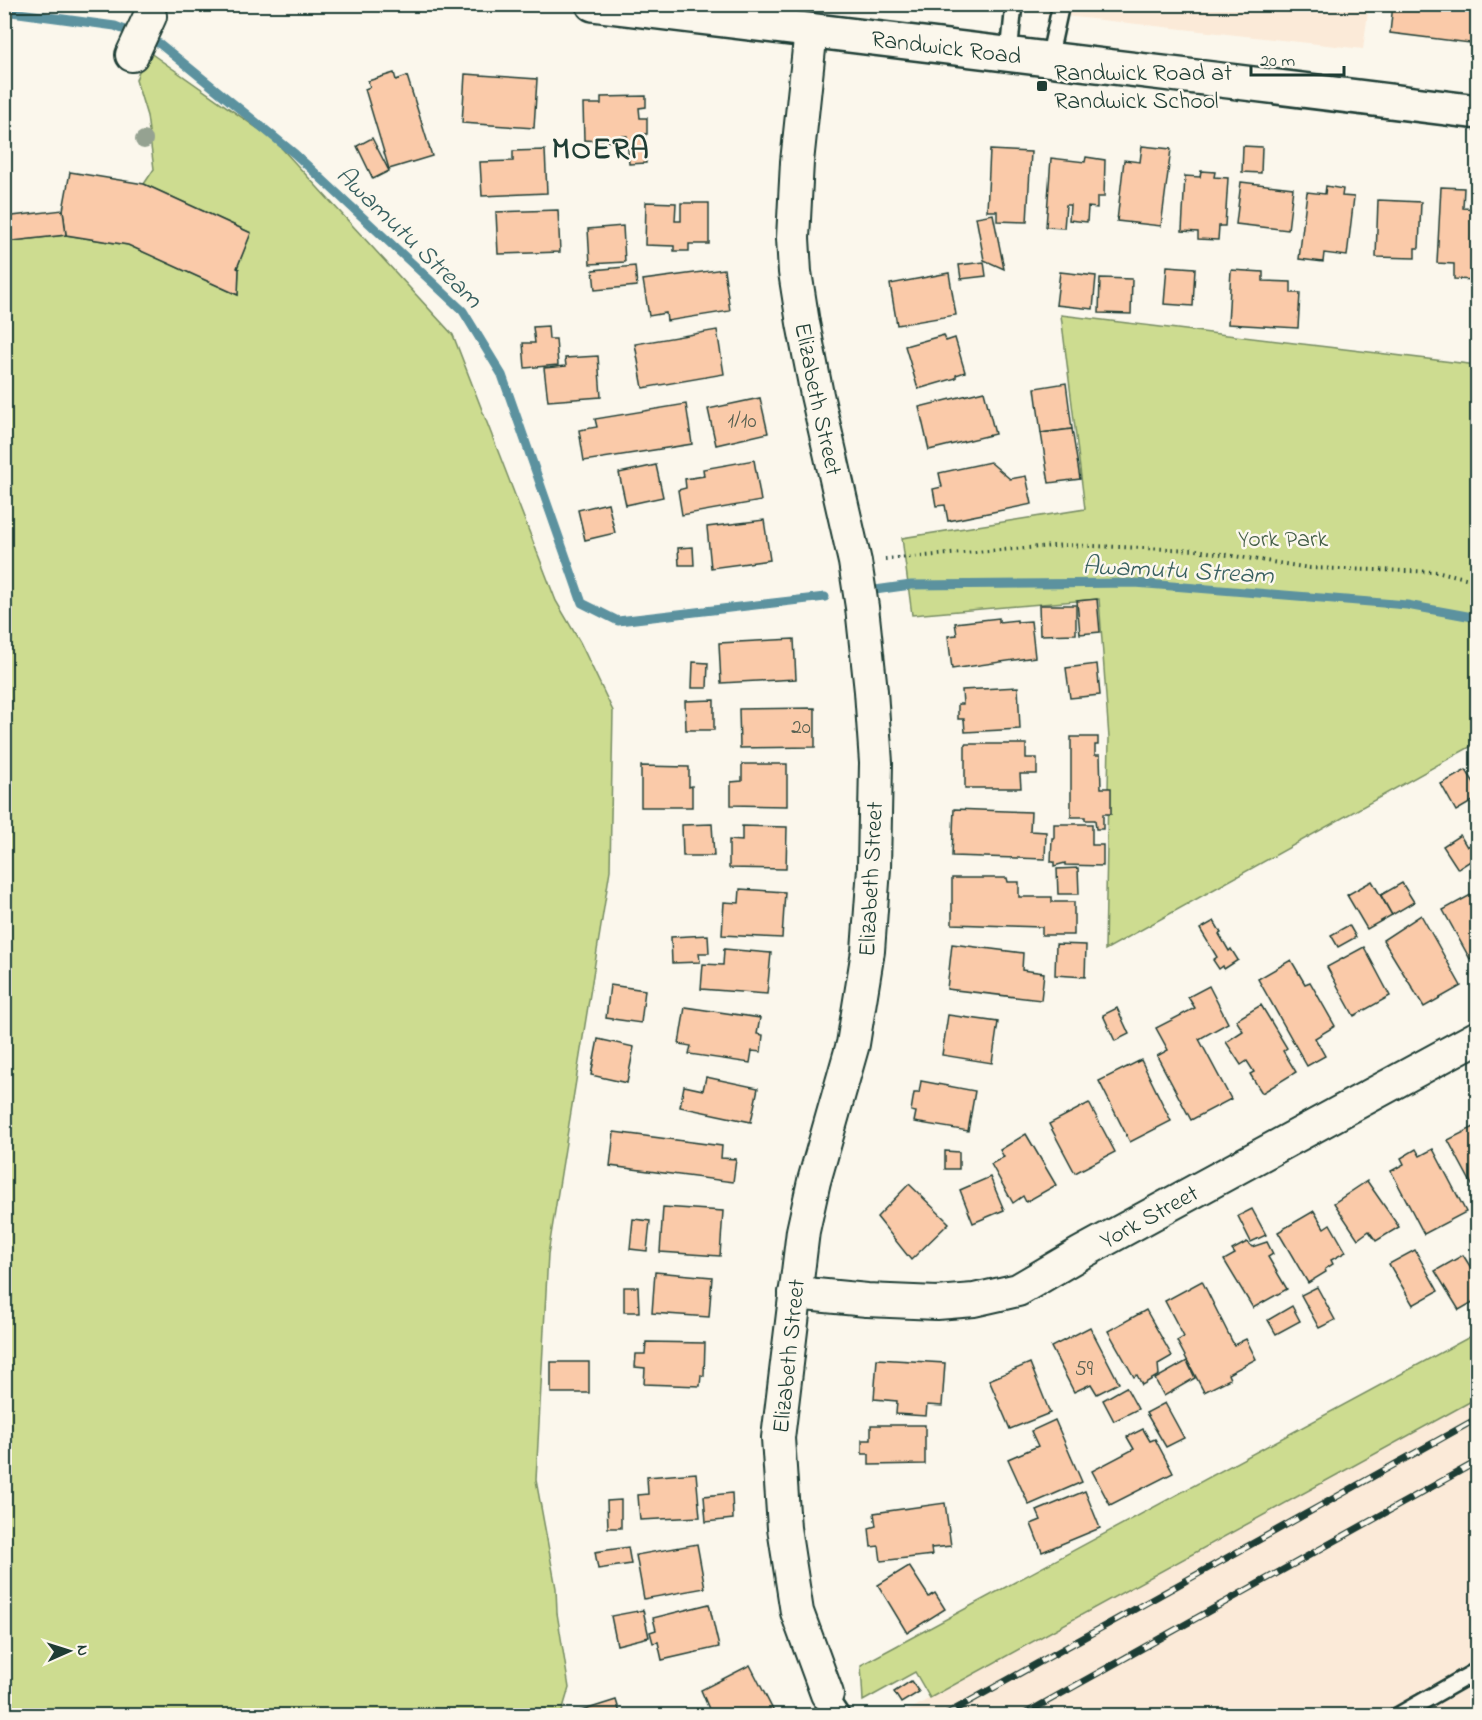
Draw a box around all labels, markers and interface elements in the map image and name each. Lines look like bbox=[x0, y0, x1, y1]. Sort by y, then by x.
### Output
street label: Randwick Road bbox=[869, 23, 1024, 76]
scale bar bbox=[1251, 39, 1344, 77]
text: 20 m bbox=[1260, 49, 1295, 75]
place label: Randwick Road at Randwick School bbox=[1054, 57, 1232, 120]
marker: Randwick Road at Randwick School bbox=[1035, 79, 1049, 93]
district label: MOERA bbox=[552, 129, 650, 173]
water label: Awamutu Stream bbox=[326, 158, 491, 319]
street label: Elizabeth Street bbox=[783, 320, 850, 479]
house number: 1/10 bbox=[728, 407, 756, 437]
park label: York Park bbox=[1238, 523, 1329, 558]
water label: Awamutu Stream bbox=[1081, 548, 1275, 596]
house number: 20 bbox=[791, 713, 811, 743]
street label: Elizabeth Street bbox=[851, 801, 894, 958]
street label: York Street bbox=[1095, 1177, 1206, 1259]
street label: Elizabeth Street bbox=[765, 1277, 816, 1435]
house number: 59 bbox=[1075, 1355, 1094, 1385]
north arrow bbox=[39, 1621, 99, 1681]
text: N bbox=[70, 1644, 94, 1657]

